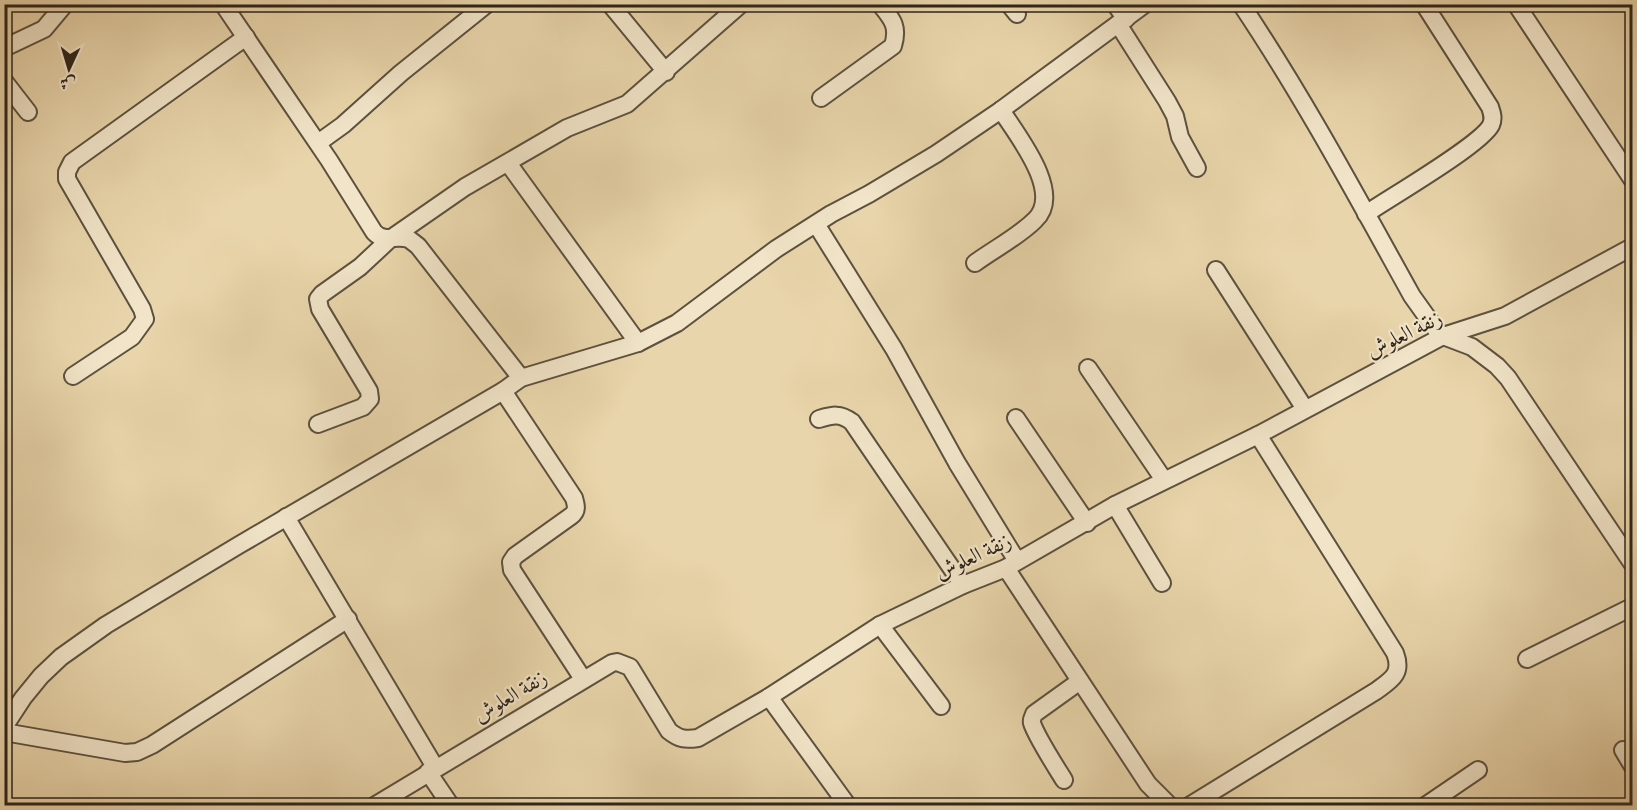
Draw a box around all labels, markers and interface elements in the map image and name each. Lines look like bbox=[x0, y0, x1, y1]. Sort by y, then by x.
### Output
north arrow bbox=[39, 39, 99, 99]
text: ش bbox=[59, 72, 77, 93]
street label: زنقة العلوش bbox=[1362, 305, 1447, 364]
street label: زنقة العلوش bbox=[931, 528, 1016, 586]
street label: زنقة العلوش bbox=[469, 665, 552, 729]

